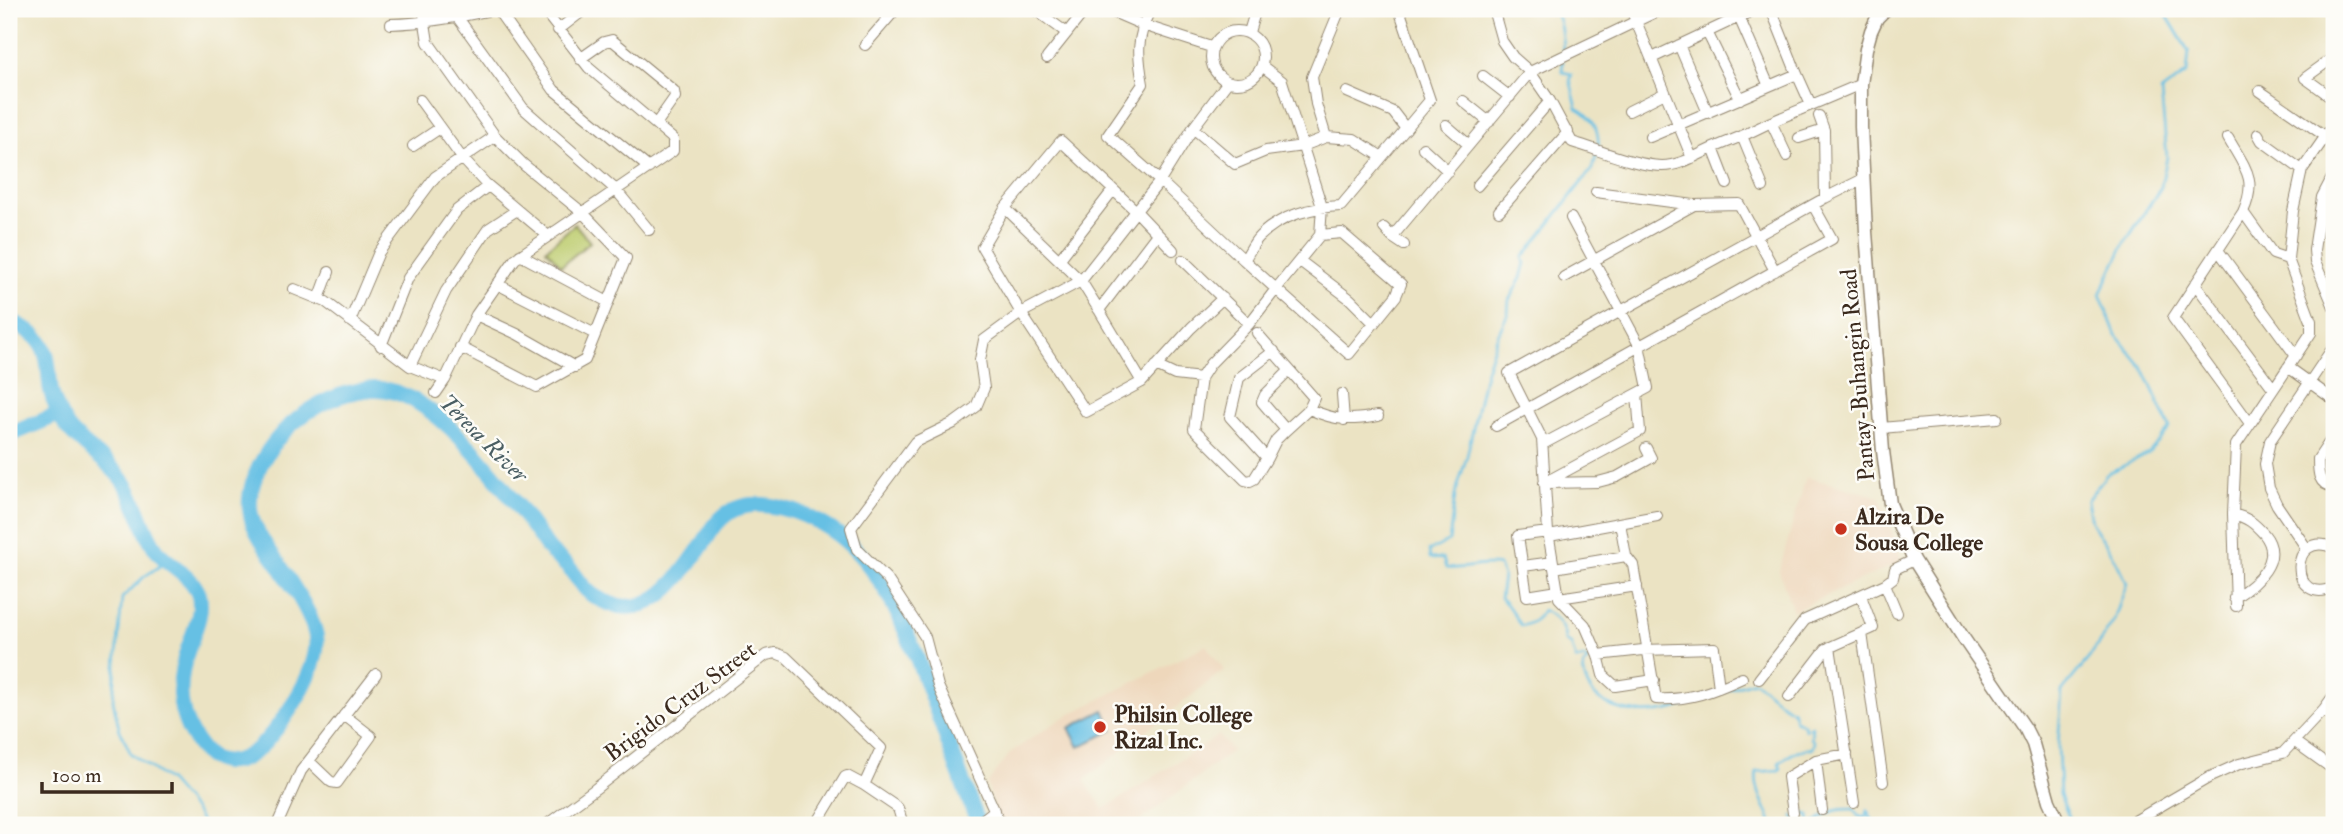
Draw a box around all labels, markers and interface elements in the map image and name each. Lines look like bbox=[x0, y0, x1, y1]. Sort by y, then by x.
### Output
street label: Pantay-Buhangin Road bbox=[1834, 267, 1881, 482]
water label: Teresa River bbox=[432, 387, 536, 490]
place label: Alzira De Sousa College bbox=[1854, 502, 1983, 558]
marker: Alzira De Sousa College bbox=[1833, 521, 1849, 537]
street label: Brigido Cruz Street bbox=[599, 635, 762, 768]
place label: Philsin College Rizal Inc. bbox=[1114, 700, 1253, 755]
marker: Philsin College Rizal Inc. bbox=[1092, 719, 1108, 735]
scale bar bbox=[42, 750, 172, 794]
text: 100 m bbox=[52, 762, 102, 789]

